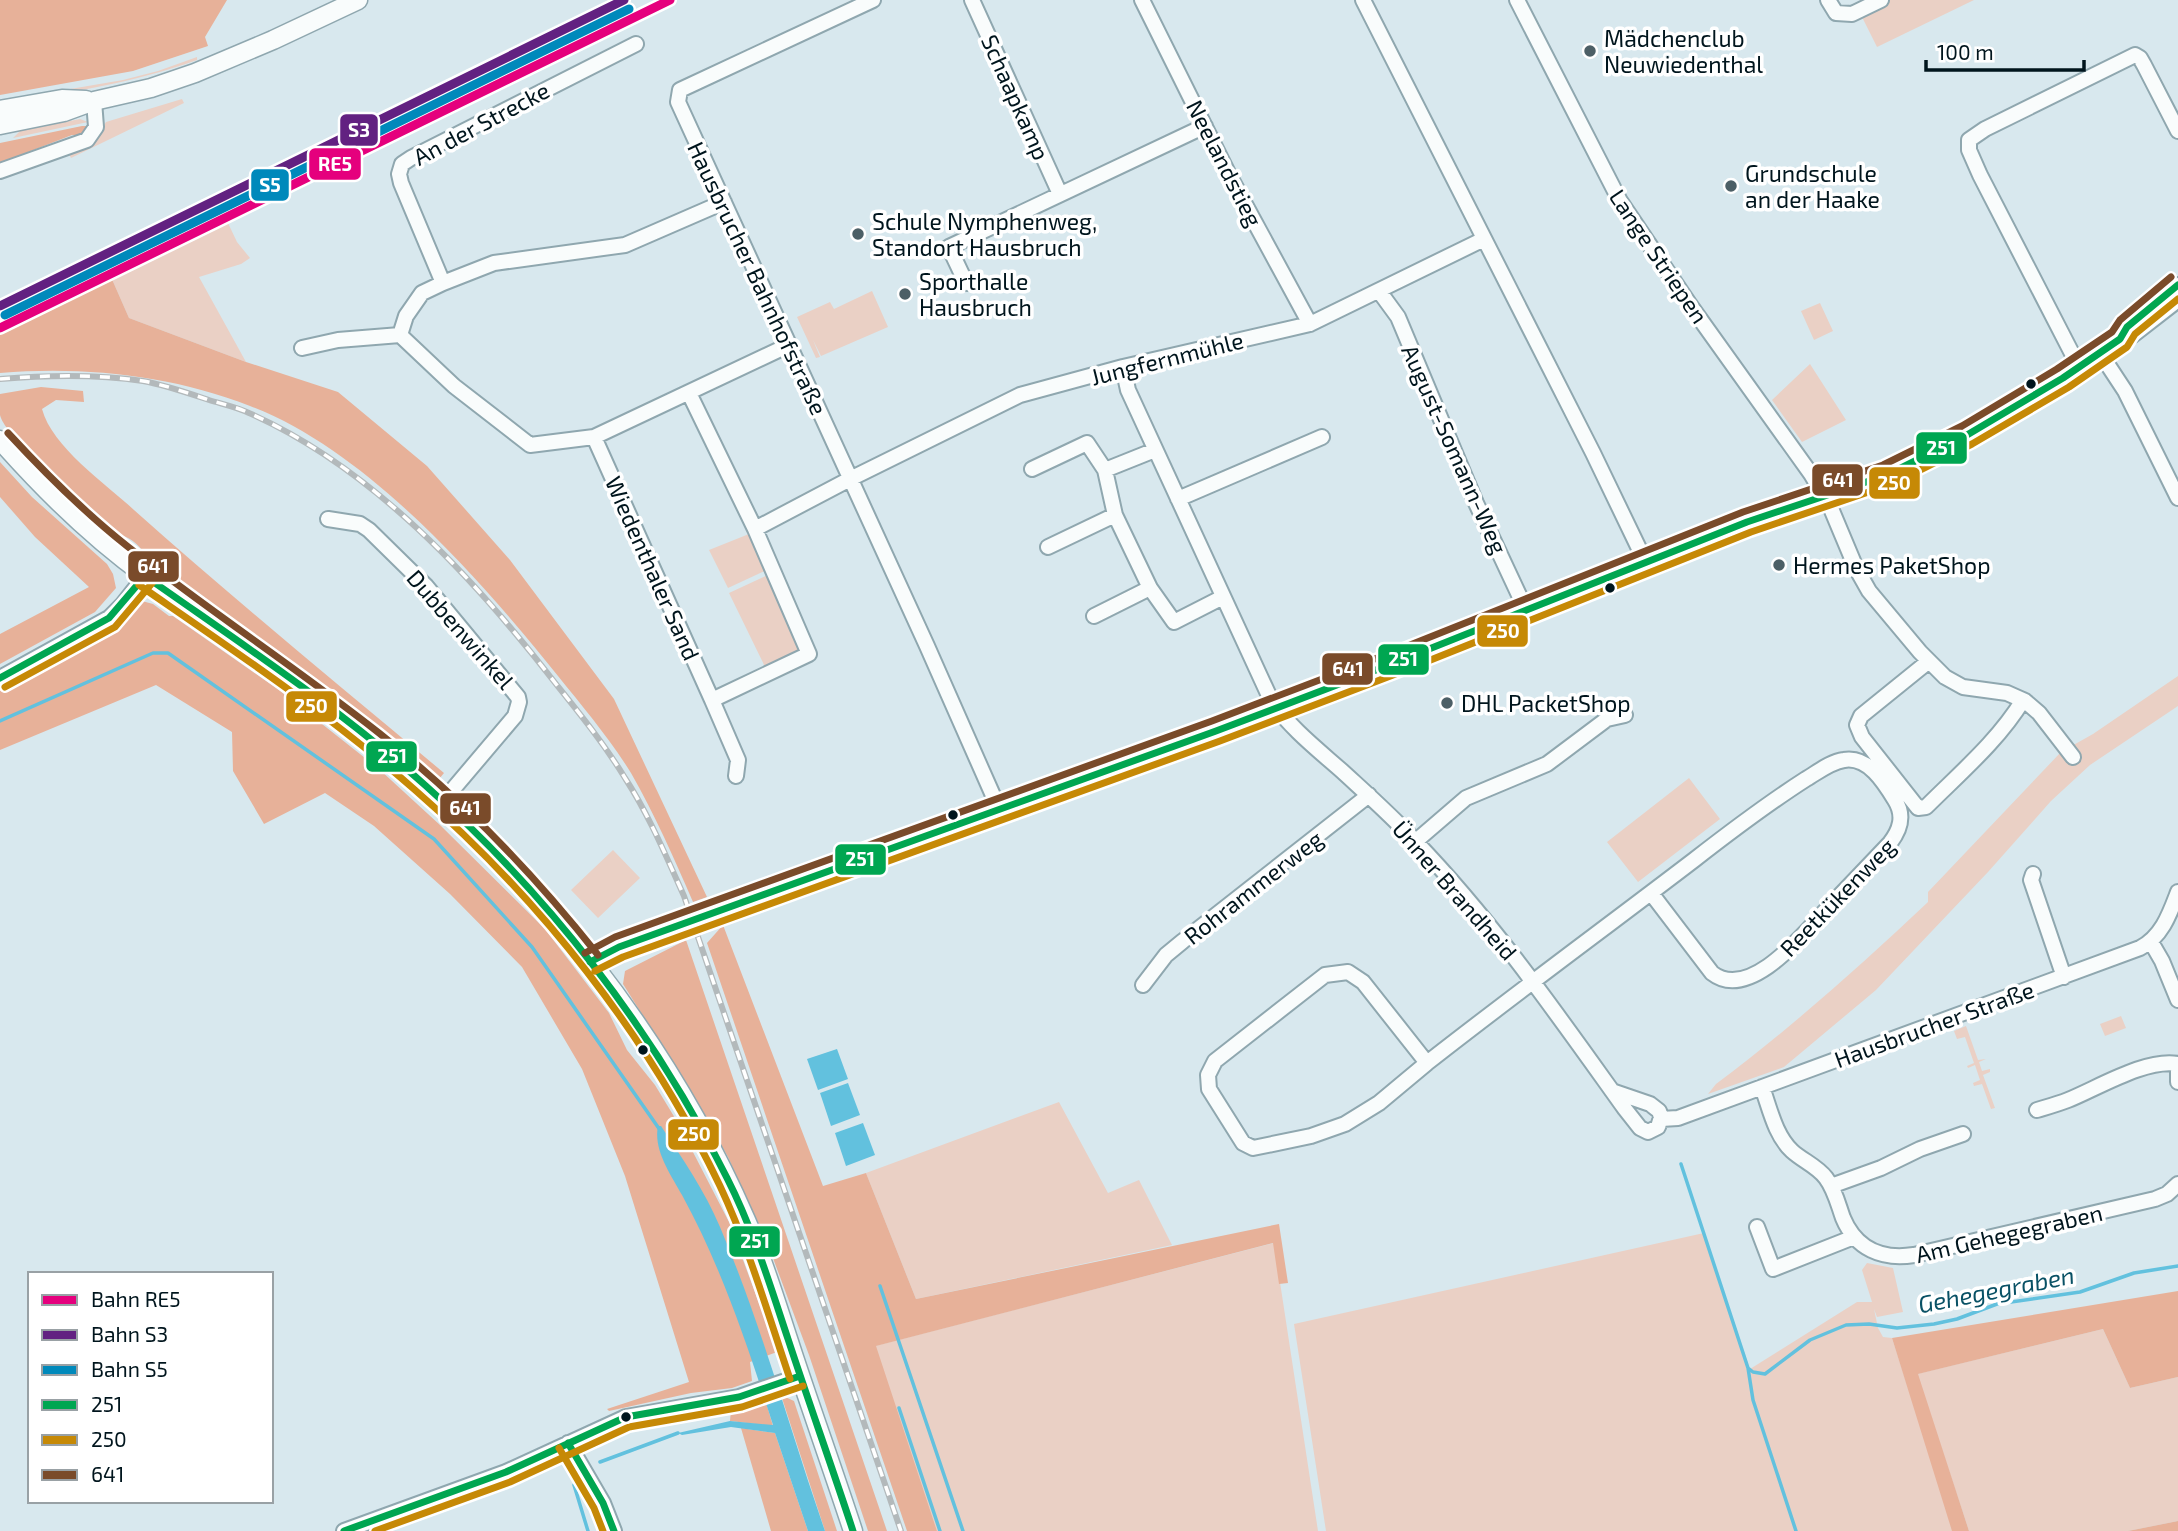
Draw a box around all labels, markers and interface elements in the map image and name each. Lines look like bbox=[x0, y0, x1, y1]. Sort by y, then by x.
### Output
place label: Mädchenclub Neuwiedenthal bbox=[1604, 24, 1763, 78]
scale bar bbox=[1926, 28, 2084, 72]
street label: Schaapkamp bbox=[976, 30, 1056, 164]
text: 100 m bbox=[1937, 39, 1994, 64]
marker: Mädchenclub Neuwiedenthal bbox=[1582, 43, 1598, 59]
street label: An der Strecke bbox=[408, 75, 554, 171]
street label: Neelandstieg bbox=[1181, 95, 1269, 231]
line badge: S3 bbox=[339, 113, 379, 147]
text: S3 bbox=[348, 118, 370, 141]
street label: Hausbrucher Bahnhofstraße bbox=[682, 137, 834, 419]
line badge: RE5 bbox=[308, 147, 362, 181]
text: RE5 bbox=[318, 152, 352, 175]
place label: Grundschule an der Haake bbox=[1745, 159, 1880, 213]
line badge: S5 bbox=[250, 168, 290, 202]
text: S5 bbox=[259, 173, 281, 196]
marker: Grundschule an der Haake bbox=[1723, 178, 1739, 194]
street label: Lange Striepen bbox=[1604, 184, 1714, 328]
place label: Schule Nymphenweg, Standort Hausbruch bbox=[872, 207, 1097, 261]
marker: Schule Nymphenweg, Standort Hausbruch bbox=[850, 226, 866, 242]
place label: Sporthalle Hausbruch bbox=[919, 267, 1032, 321]
marker: Sporthalle Hausbruch bbox=[897, 286, 913, 302]
street label: Jungfernmühle bbox=[1088, 325, 1246, 391]
street label: August-Somann-Weg bbox=[1396, 340, 1514, 558]
unlabelled marker bbox=[2024, 377, 2038, 391]
line badge: 251 bbox=[1915, 431, 1968, 465]
text: 251 bbox=[1926, 436, 1956, 459]
line badge: 641 bbox=[1811, 463, 1864, 497]
line badge: 250 bbox=[1868, 466, 1921, 500]
text: 641 bbox=[1822, 468, 1854, 491]
text: 250 bbox=[1877, 471, 1911, 494]
street label: Wiedenthaler Sand bbox=[600, 472, 706, 664]
line badge: 641 bbox=[127, 550, 180, 583]
place label: Hermes PaketShop bbox=[1793, 551, 1991, 579]
text: 641 bbox=[137, 554, 169, 577]
marker: Hermes PaketShop bbox=[1771, 557, 1787, 573]
street label: Dubbenwinkel bbox=[402, 564, 521, 694]
unlabelled marker bbox=[1603, 581, 1617, 595]
line badge: 250 bbox=[1476, 614, 1529, 648]
text: 250 bbox=[1486, 619, 1520, 642]
line badge: 251 bbox=[1377, 643, 1430, 676]
text: 251 bbox=[1388, 647, 1418, 670]
line badge: 641 bbox=[1321, 652, 1374, 686]
text: 641 bbox=[1332, 657, 1364, 680]
place label: DHL PacketShop bbox=[1461, 689, 1631, 717]
line badge: 250 bbox=[285, 690, 338, 723]
text: 250 bbox=[294, 694, 328, 717]
marker: DHL PacketShop bbox=[1439, 695, 1455, 711]
line badge: 251 bbox=[365, 740, 418, 773]
text: 251 bbox=[377, 744, 407, 767]
line badge: 641 bbox=[439, 792, 492, 825]
text: 641 bbox=[449, 796, 481, 819]
unlabelled marker bbox=[946, 808, 960, 822]
street label: Ünner Brandheid bbox=[1387, 815, 1523, 965]
street label: Rohrammerweg bbox=[1178, 824, 1328, 950]
street label: Reetkükenweg bbox=[1774, 832, 1901, 962]
line badge: 251 bbox=[834, 843, 887, 876]
text: 251 bbox=[845, 847, 875, 870]
street label: Hausbrucher Straße bbox=[1830, 975, 2038, 1073]
unlabelled marker bbox=[636, 1043, 650, 1057]
line badge: 250 bbox=[667, 1118, 720, 1151]
text: 250 bbox=[677, 1122, 711, 1145]
street label: Am Gehegegraben bbox=[1913, 1198, 2105, 1268]
line badge: 251 bbox=[728, 1225, 781, 1258]
text: 251 bbox=[740, 1229, 770, 1252]
water label: Gehegegraben bbox=[1915, 1260, 2077, 1318]
legend bbox=[28, 1272, 273, 1503]
text: Bahn RE5 bbox=[91, 1286, 181, 1311]
text: Bahn S3 bbox=[91, 1321, 168, 1346]
text: Bahn S5 bbox=[91, 1356, 168, 1381]
text: 251 bbox=[91, 1391, 122, 1416]
unlabelled marker bbox=[619, 1410, 633, 1424]
text: 250 bbox=[91, 1426, 127, 1451]
text: 641 bbox=[91, 1461, 124, 1486]

